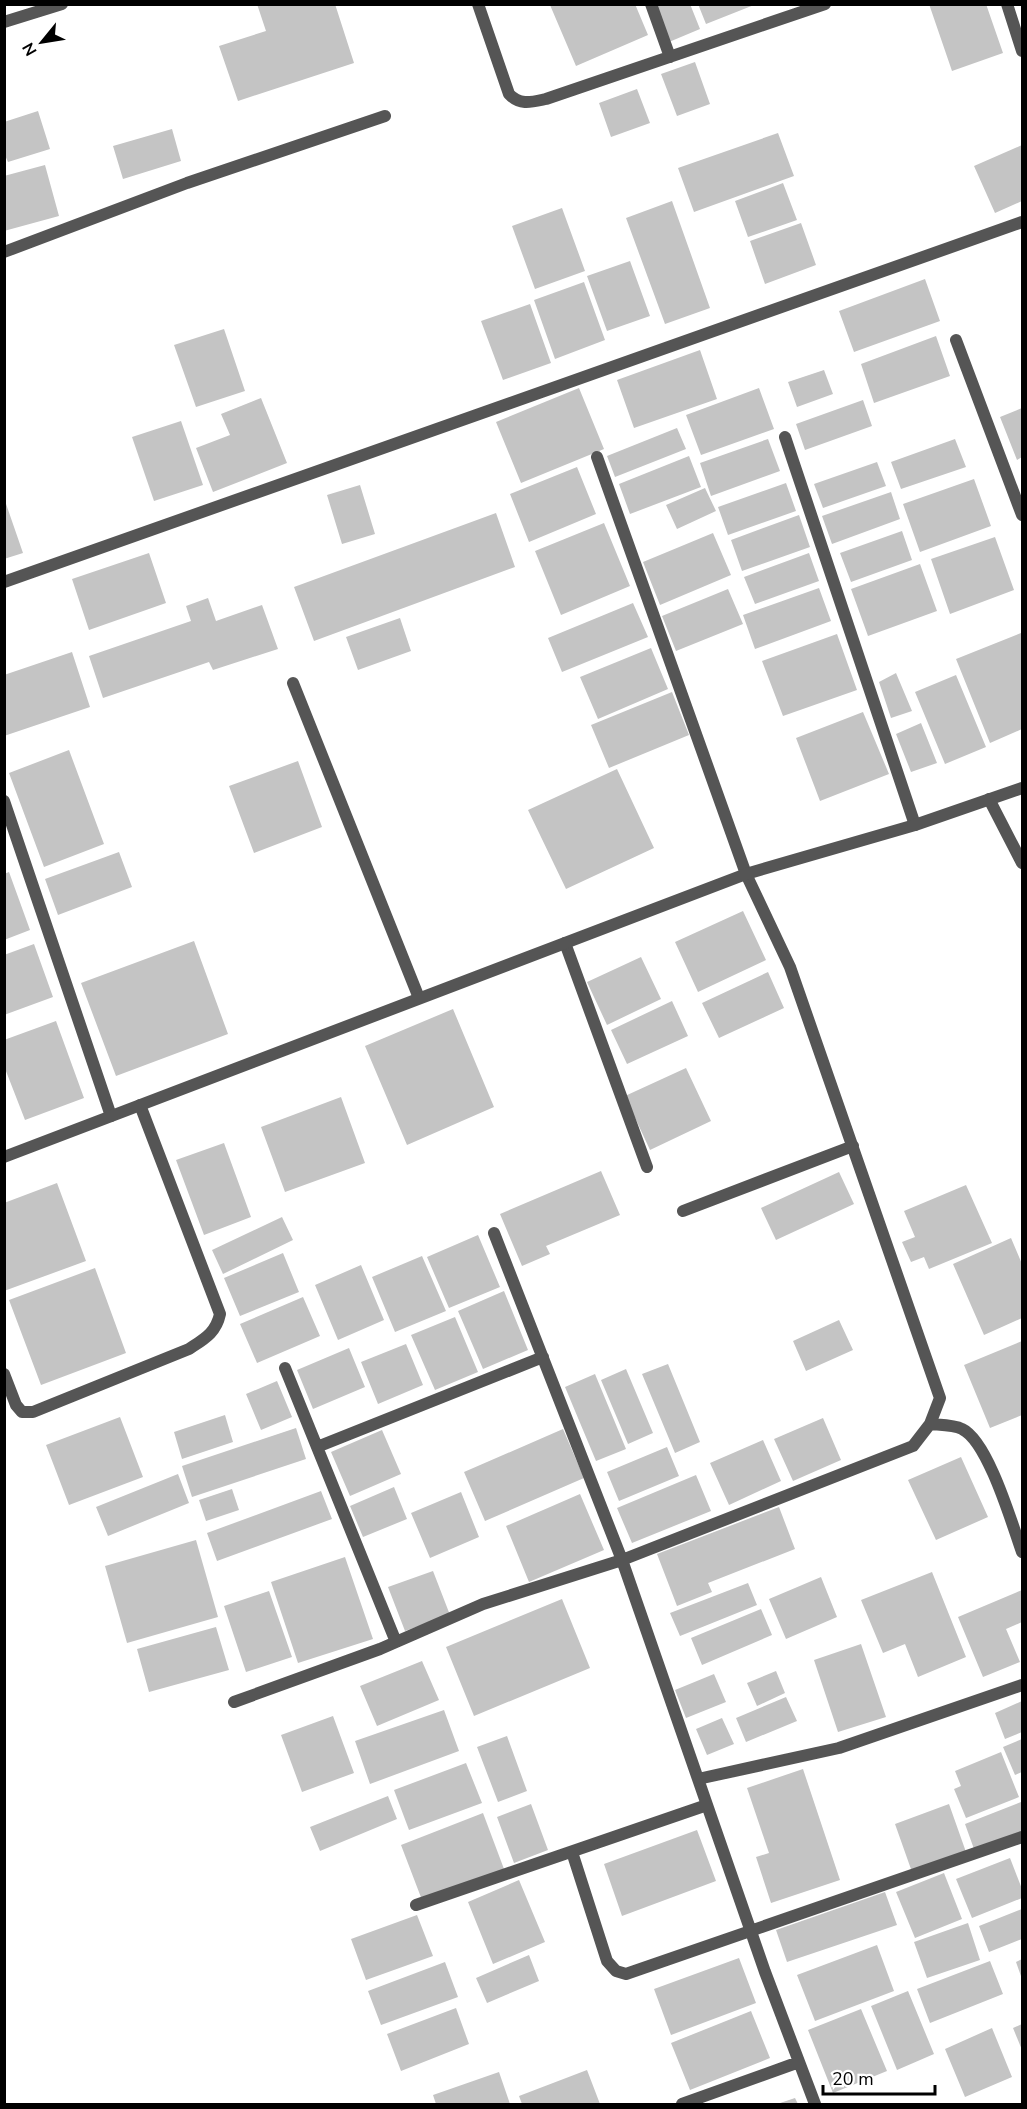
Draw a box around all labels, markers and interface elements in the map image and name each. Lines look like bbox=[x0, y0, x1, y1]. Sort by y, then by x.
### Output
north arrow bbox=[12, 12, 72, 72]
text: N bbox=[17, 38, 42, 60]
scale bar bbox=[823, 2058, 936, 2096]
text: 20 m bbox=[832, 2067, 874, 2091]

